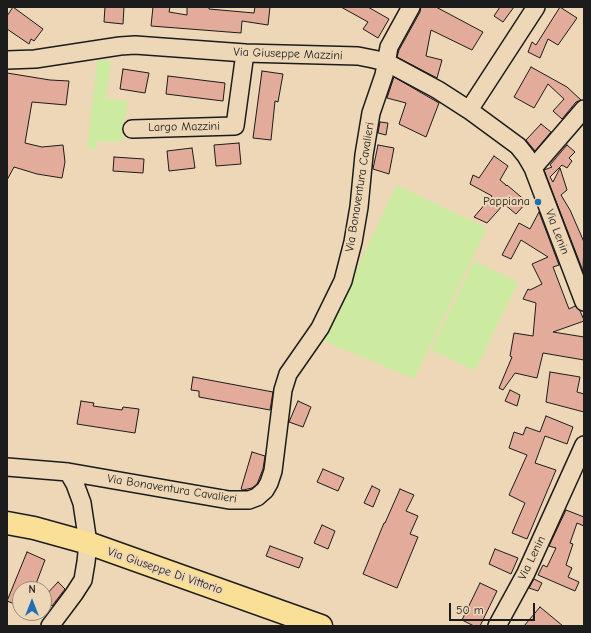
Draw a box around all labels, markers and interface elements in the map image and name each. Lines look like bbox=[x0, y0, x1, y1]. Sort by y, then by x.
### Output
street label: Via Giuseppe Mazzini bbox=[233, 45, 343, 63]
street label: Largo Mazzini bbox=[148, 119, 220, 135]
street label: Via Bonaventura Cavalieri bbox=[343, 121, 377, 253]
place label: Pappiana bbox=[483, 195, 530, 209]
marker: Pappiana bbox=[533, 197, 543, 207]
street label: Via Lenin bbox=[542, 207, 572, 257]
street label: Via Bonaventura Cavalieri bbox=[106, 472, 238, 506]
street label: Via Lenin bbox=[515, 534, 549, 582]
street label: Via Giuseppe Di Vittorio bbox=[106, 545, 224, 597]
north arrow bbox=[12, 581, 52, 621]
text: N bbox=[28, 583, 36, 596]
scale bar bbox=[451, 595, 537, 621]
text: 50 m bbox=[456, 603, 484, 617]

